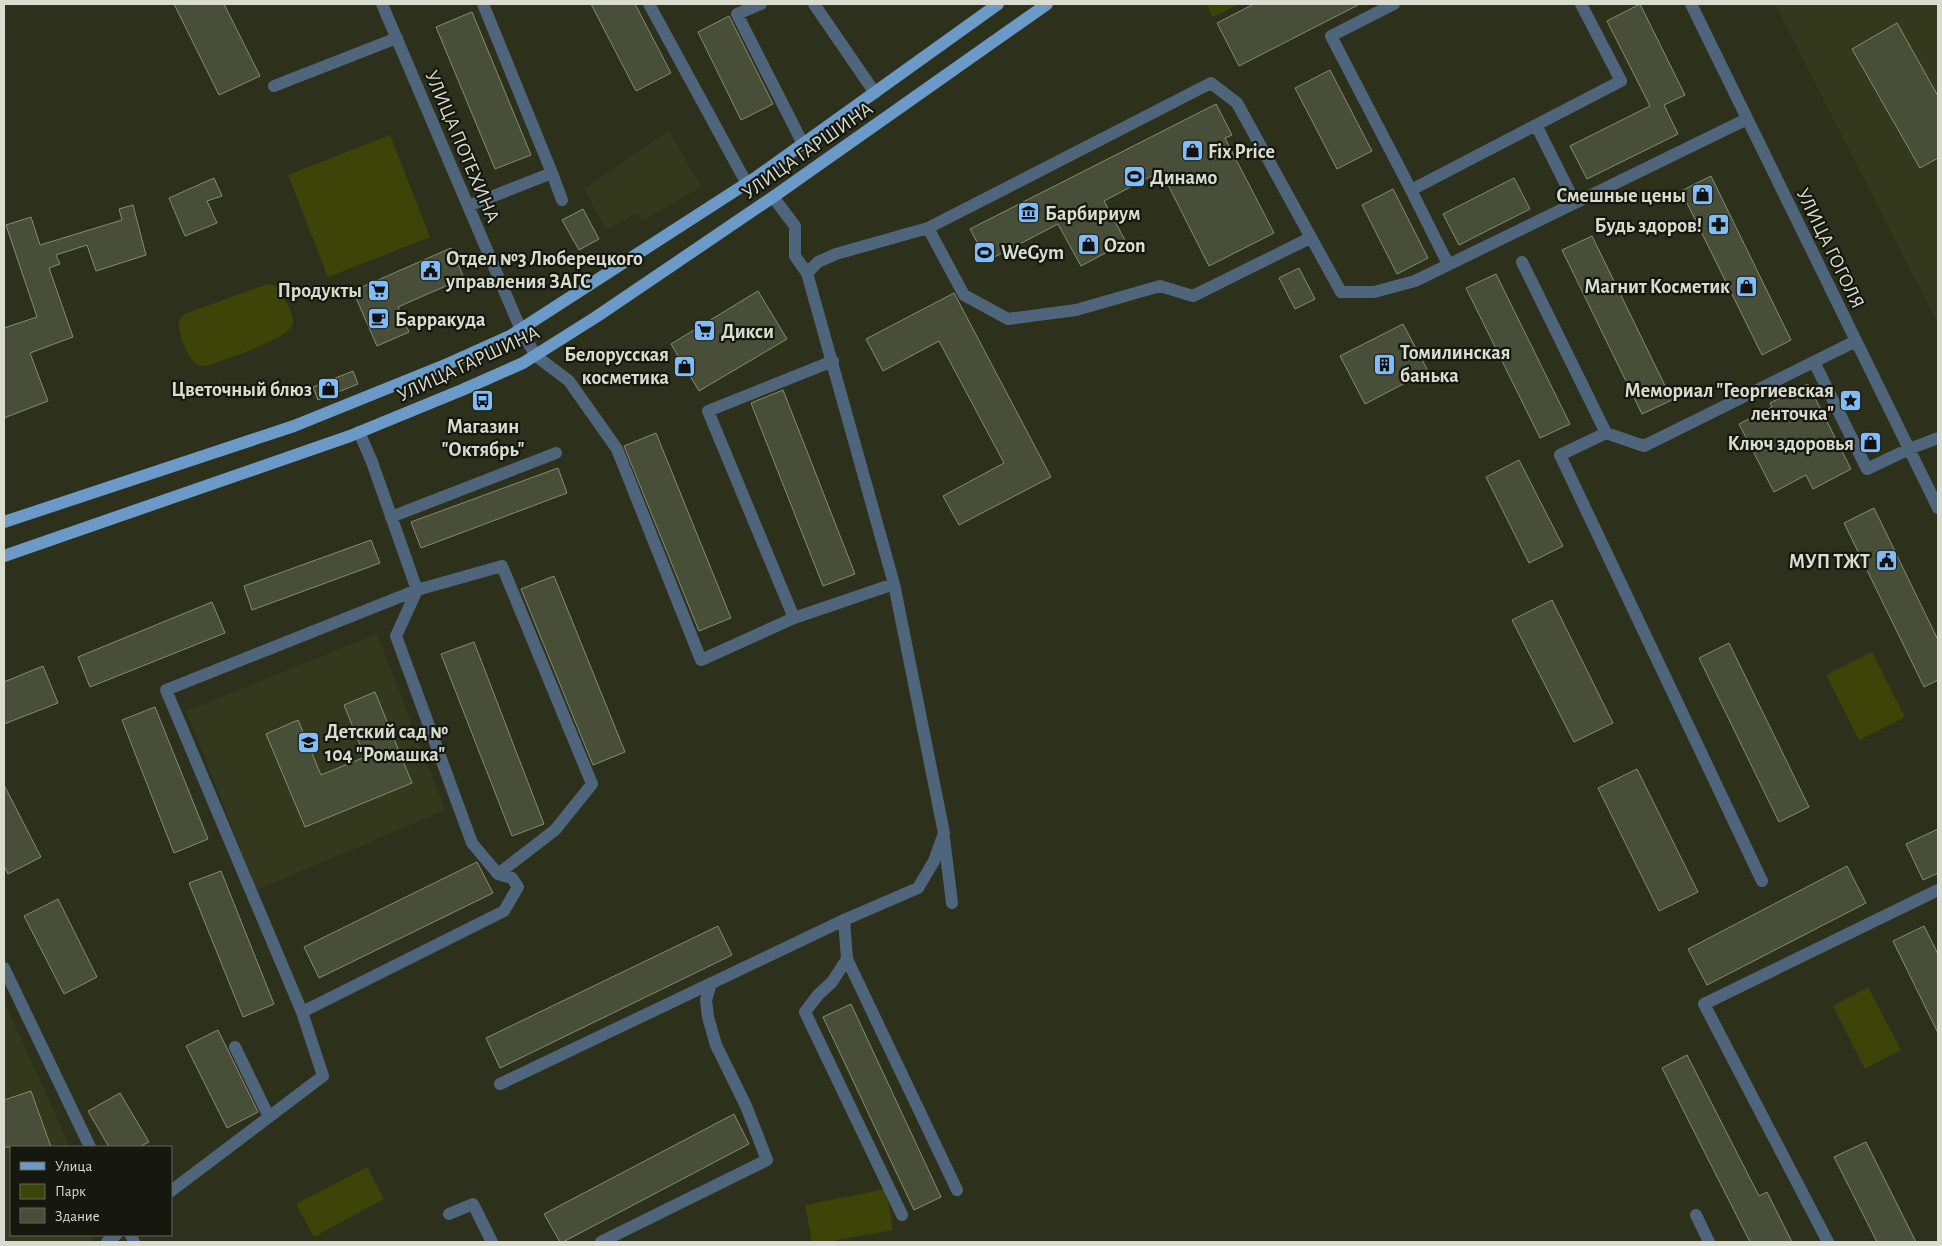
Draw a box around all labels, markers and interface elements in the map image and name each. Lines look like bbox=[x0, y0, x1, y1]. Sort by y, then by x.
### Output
street label: УЛИЦА ПОТЕХИНА bbox=[421, 67, 503, 226]
street label: УЛИЦА ГАРШИНА bbox=[739, 98, 877, 203]
shop icon: Fix Price bbox=[1180, 139, 1204, 163]
place label: Fix Price bbox=[1208, 142, 1275, 162]
sports icon: Динамо bbox=[1122, 165, 1146, 189]
place label: Динамо bbox=[1150, 168, 1218, 188]
shop icon: Смешные цены bbox=[1690, 183, 1714, 207]
street label: УЛИЦА ГОГОЛЯ bbox=[1792, 185, 1868, 312]
place label: Смешные цены bbox=[1556, 186, 1686, 206]
museum icon: Барбириум bbox=[1017, 201, 1041, 225]
place label: Барбириум bbox=[1045, 204, 1141, 224]
pharmacy icon: Будь здоров! bbox=[1706, 213, 1730, 237]
place label: Будь здоров! bbox=[1594, 216, 1702, 236]
shop icon: Ozon bbox=[1076, 233, 1100, 257]
place label: Ozon bbox=[1104, 236, 1146, 256]
sports icon: WeGym bbox=[973, 240, 997, 264]
place label: WeGym bbox=[1001, 243, 1064, 263]
place label: Отдел №3 Люберецкого управления ЗАГС bbox=[445, 249, 643, 292]
public building icon: Отдел №3 Люберецкого управления ЗАГС bbox=[418, 258, 442, 282]
shop icon: Магнит Косметик bbox=[1734, 274, 1758, 298]
place label: Магнит Косметик bbox=[1584, 277, 1730, 297]
supermarket icon: Продукты bbox=[366, 278, 390, 302]
place label: Продукты bbox=[278, 281, 362, 301]
cafe icon: Барракуда bbox=[367, 307, 391, 331]
place label: Барракуда bbox=[395, 310, 486, 330]
supermarket icon: Дикси bbox=[693, 319, 717, 343]
street label: УЛИЦА ГАРШИНА bbox=[394, 322, 543, 406]
place label: Дикси bbox=[721, 322, 774, 342]
place label: Томилинская банька bbox=[1400, 343, 1510, 386]
place label: Белорусская косметика bbox=[564, 345, 670, 388]
building icon: Томилинская банька bbox=[1372, 352, 1396, 376]
shop icon: Белорусская косметика bbox=[673, 354, 697, 378]
shop icon: Цветочный блюз bbox=[316, 377, 340, 401]
place label: Цветочный блюз bbox=[171, 380, 312, 400]
place label: Мемориал "Георгиевская ленточка" bbox=[1625, 381, 1834, 424]
bus stop icon: Магазин "Октябрь" bbox=[471, 388, 495, 412]
place icon: Мемориал "Георгиевская ленточка" bbox=[1838, 389, 1862, 413]
place label: Магазин "Октябрь" bbox=[442, 417, 524, 460]
shop icon: Ключ здоровья bbox=[1858, 431, 1882, 455]
place label: Ключ здоровья bbox=[1727, 434, 1854, 454]
public building icon: МУП ТЖТ bbox=[1874, 549, 1898, 573]
place label: МУП ТЖТ bbox=[1789, 552, 1870, 572]
place label: Детский сад № 104 "Ромашка" bbox=[325, 722, 448, 765]
school or university icon: Детский сад № 104 "Ромашка" bbox=[297, 731, 321, 755]
legend bbox=[10, 1146, 172, 1236]
text: Улица bbox=[55, 1159, 92, 1174]
text: Парк bbox=[55, 1184, 86, 1199]
text: Здание bbox=[55, 1209, 100, 1224]

